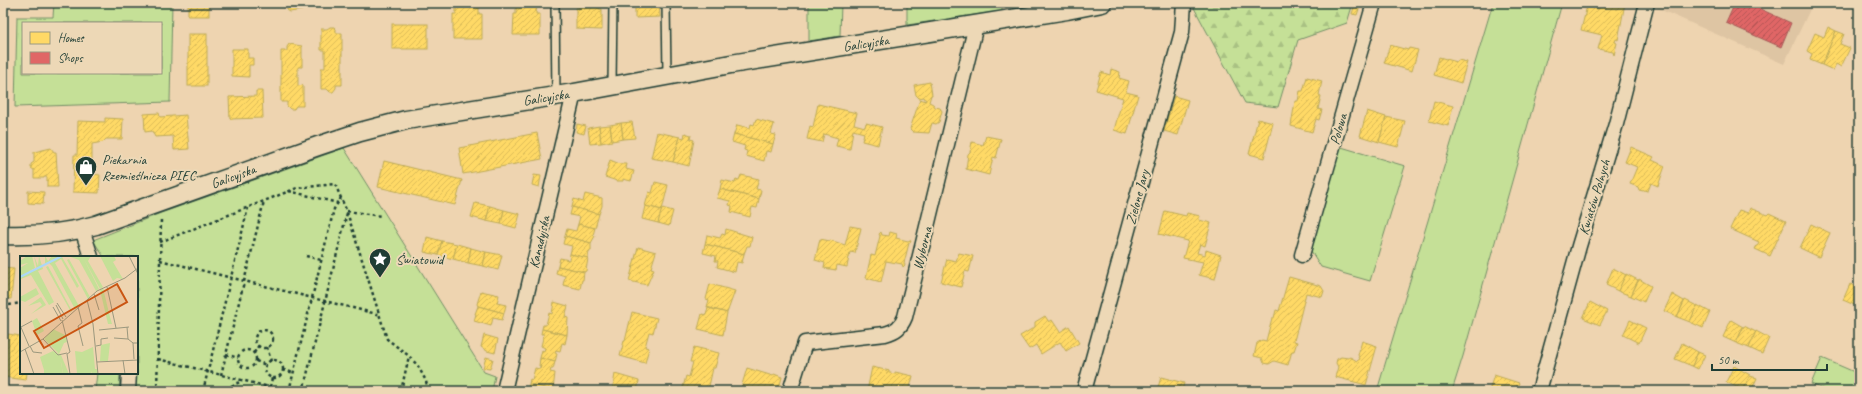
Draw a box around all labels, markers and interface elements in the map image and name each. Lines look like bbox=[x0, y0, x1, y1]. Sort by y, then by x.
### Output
legend bbox=[22, 22, 162, 74]
text: Homes bbox=[58, 30, 85, 46]
street label: Galicyjska bbox=[842, 31, 891, 55]
text: Shops bbox=[58, 50, 83, 66]
street label: Galicyjska bbox=[522, 85, 571, 109]
street label: Polowa bbox=[1326, 111, 1351, 147]
place label: Piekarnia Rzemieślnicza PIEC bbox=[102, 151, 198, 184]
shop icon: Piekarnia Rzemieślnicza PIEC bbox=[73, 154, 99, 187]
street label: Kwiatów Polnych bbox=[1575, 157, 1614, 237]
street label: Galicyjska bbox=[209, 160, 259, 192]
street label: Zielone Jary bbox=[1122, 167, 1153, 226]
street label: Kanadyjska bbox=[525, 213, 554, 270]
street label: Wyborna bbox=[909, 224, 936, 271]
place icon: Światowid bbox=[367, 246, 393, 279]
place label: Światowid bbox=[396, 251, 446, 268]
inset map bbox=[20, 256, 138, 374]
scale bar bbox=[1712, 346, 1827, 372]
text: 50 m bbox=[1718, 352, 1740, 368]

